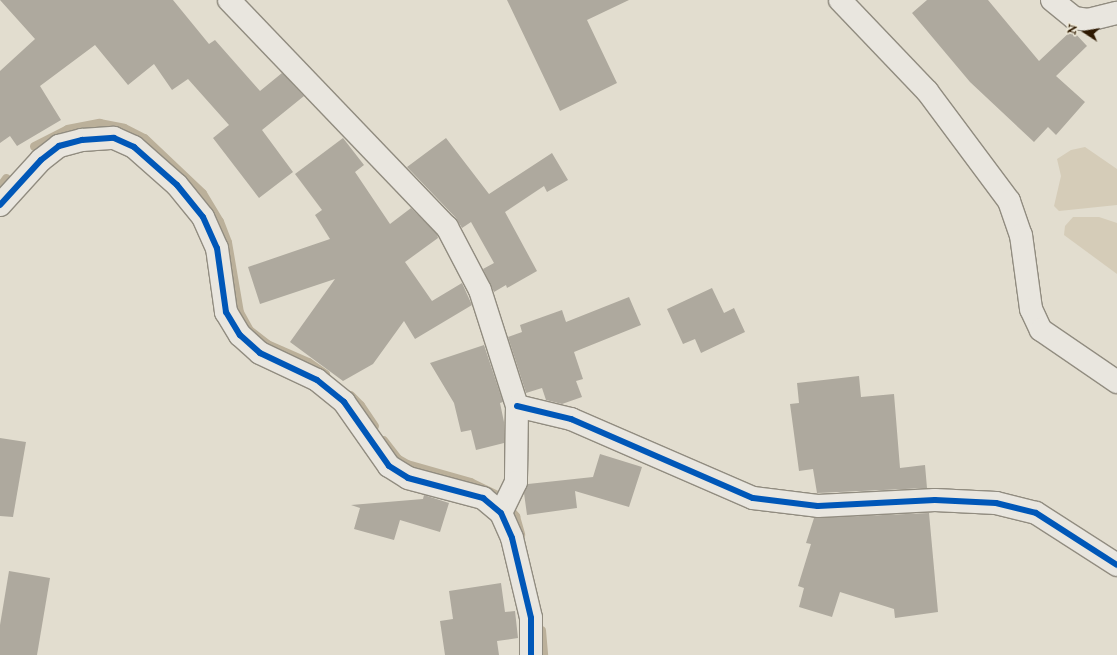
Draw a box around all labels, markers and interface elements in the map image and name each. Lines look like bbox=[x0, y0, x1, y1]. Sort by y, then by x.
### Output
north arrow bbox=[1065, 12, 1105, 52]
text: N bbox=[1065, 23, 1080, 36]

